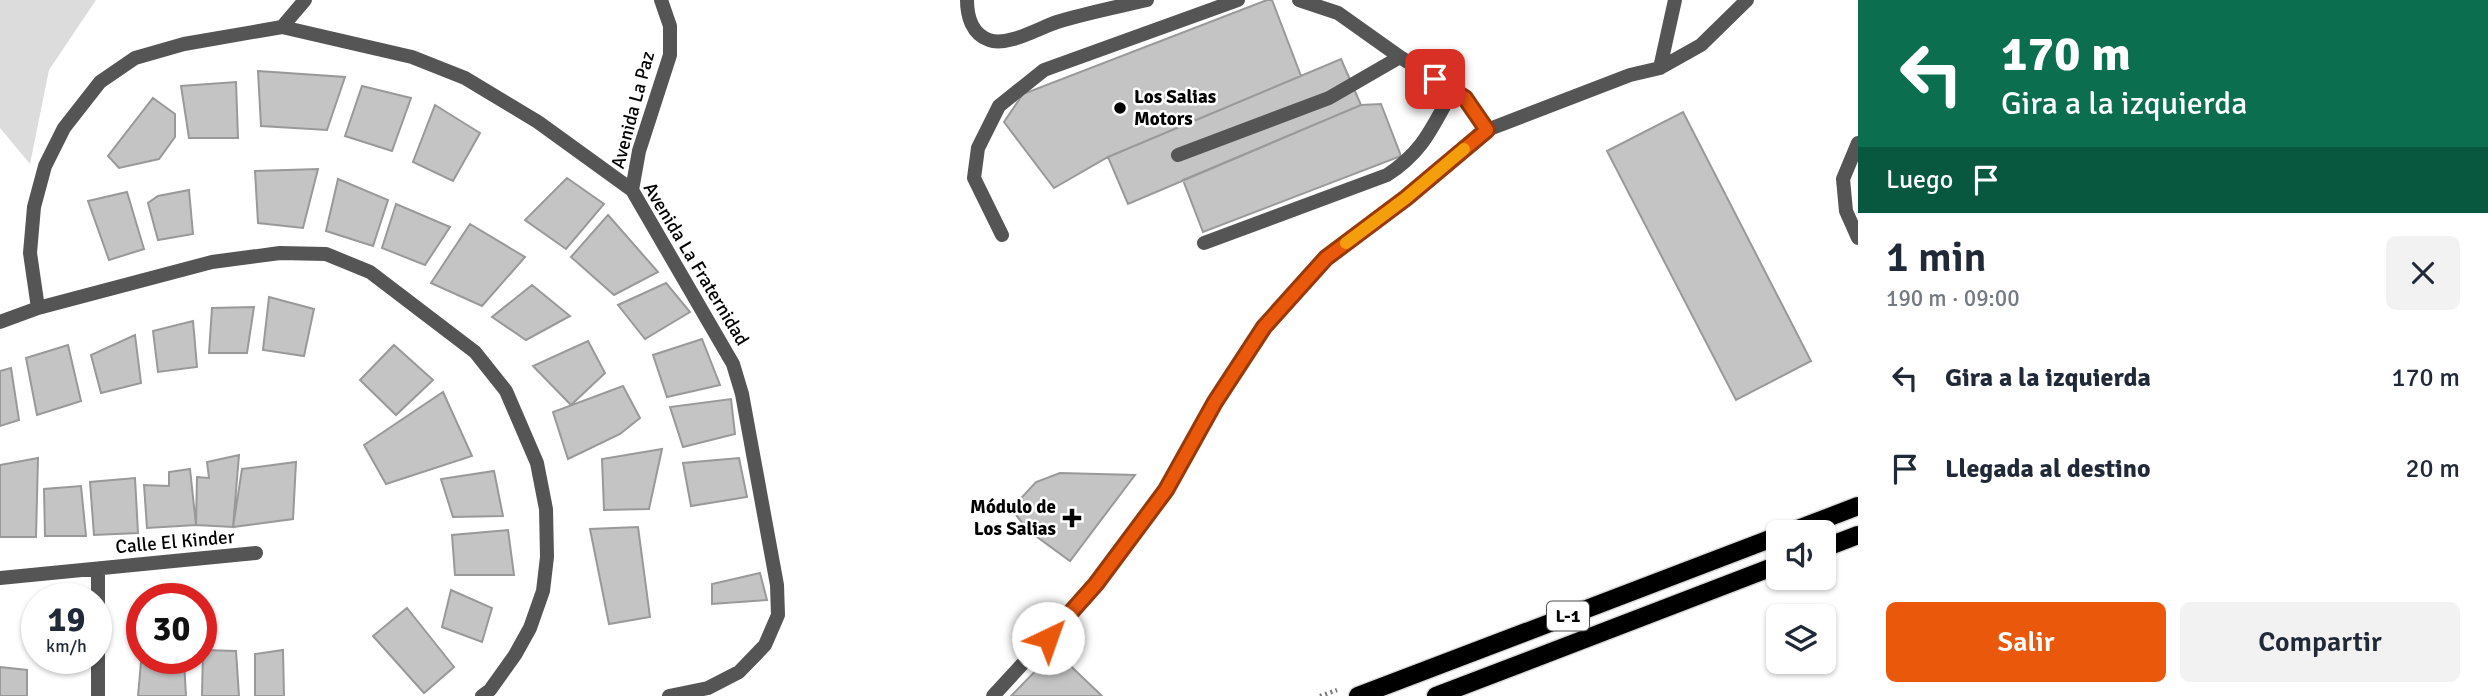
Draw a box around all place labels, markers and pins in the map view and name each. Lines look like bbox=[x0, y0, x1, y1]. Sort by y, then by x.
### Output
pin bbox=[1405, 49, 1465, 109]
place label: Los Salias Motors bbox=[1134, 85, 1216, 131]
marker: Los Salias Motors bbox=[1112, 100, 1128, 116]
place label: Módulo de Los Salias bbox=[970, 495, 1056, 541]
marker: Módulo de Los Salias bbox=[1062, 508, 1082, 528]

